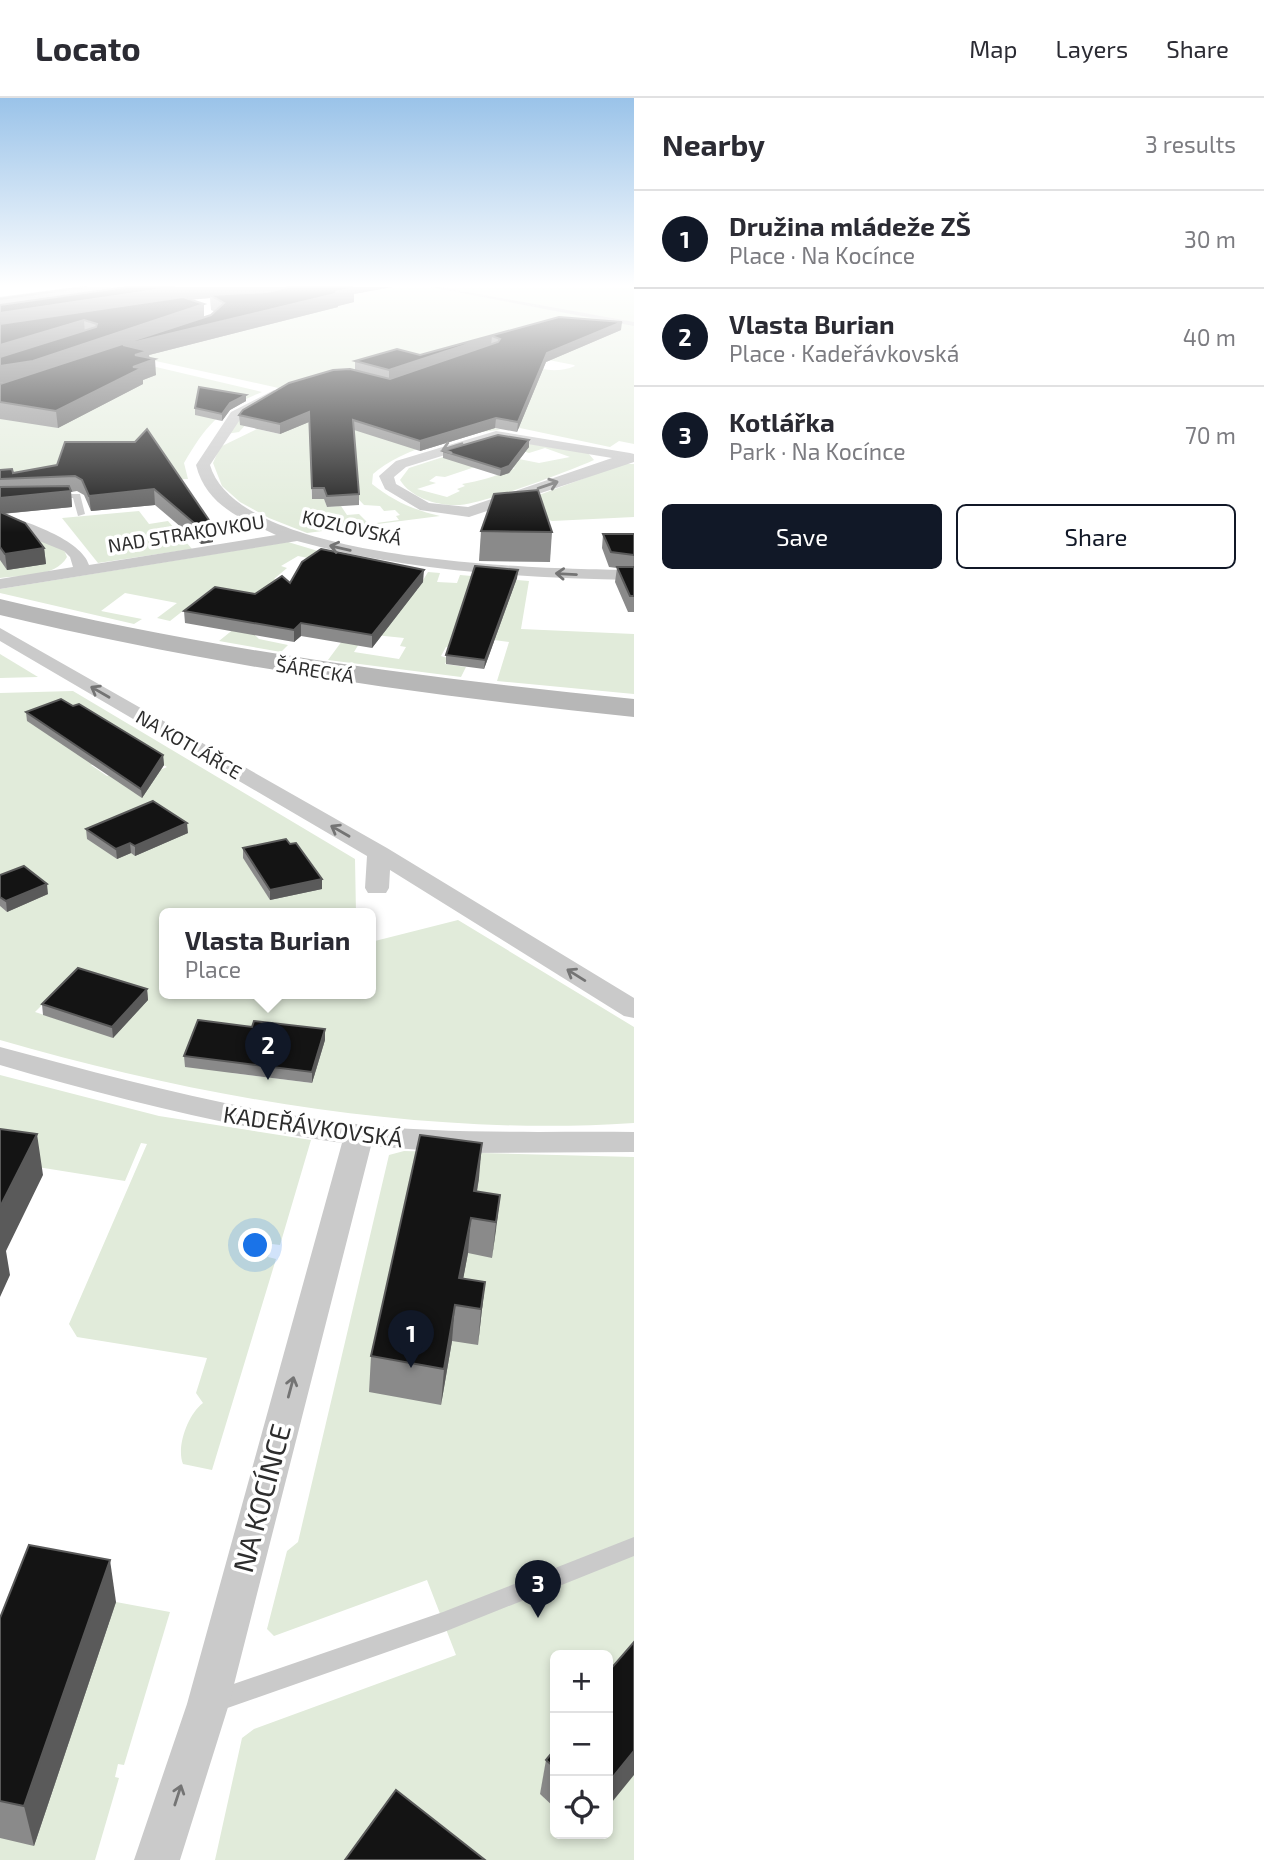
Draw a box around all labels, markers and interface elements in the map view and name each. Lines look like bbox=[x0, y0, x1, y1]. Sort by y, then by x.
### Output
text: Locato bbox=[35, 28, 141, 68]
text: Map bbox=[969, 34, 1017, 63]
text: Layers bbox=[1055, 34, 1128, 63]
text: Share bbox=[1166, 34, 1229, 63]
text: Nearby bbox=[662, 126, 765, 162]
text: 3 results bbox=[1145, 130, 1236, 158]
text: Družina mládeže ZŠ bbox=[729, 210, 971, 241]
text: 1 bbox=[680, 225, 690, 253]
text: 30 m bbox=[1184, 225, 1236, 253]
text: Place · Na Kocínce bbox=[729, 241, 915, 269]
text: Vlasta Burian bbox=[729, 308, 895, 339]
text: 2 bbox=[678, 323, 692, 351]
text: 40 m bbox=[1183, 323, 1236, 351]
text: Place · Kadeřávkovská bbox=[729, 339, 959, 367]
text: Kotlářka bbox=[729, 406, 835, 437]
text: 3 bbox=[678, 421, 692, 449]
text: 70 m bbox=[1185, 421, 1236, 449]
text: Park · Na Kocínce bbox=[729, 437, 906, 465]
one-way arrow bbox=[441, 441, 463, 454]
one-way arrow bbox=[536, 478, 558, 490]
street label: KOZLOVSKÁ bbox=[300, 504, 404, 550]
button: Save bbox=[662, 504, 942, 569]
button: Share bbox=[956, 504, 1236, 569]
street label: NAD STRAKOVKOU bbox=[106, 509, 266, 557]
one-way arrow bbox=[329, 540, 352, 554]
one-way arrow bbox=[555, 568, 578, 581]
street label: ŠÁRECKÁ bbox=[274, 652, 356, 688]
one-way arrow bbox=[91, 685, 111, 699]
street label: NA KOTLÁŘCE bbox=[132, 705, 246, 783]
one-way arrow bbox=[330, 824, 350, 838]
popup bbox=[159, 908, 376, 999]
text: Vlasta Burian bbox=[185, 924, 350, 955]
text: Place bbox=[185, 955, 241, 983]
one-way arrow bbox=[566, 967, 586, 981]
pin: 2 bbox=[245, 1022, 291, 1080]
street label: KADEŘÁVKOVSKÁ bbox=[221, 1100, 405, 1153]
your location bbox=[238, 1228, 272, 1262]
pin: 1 bbox=[388, 1310, 434, 1368]
one-way arrow bbox=[285, 1376, 298, 1399]
street label: NA KOCÍNCE bbox=[225, 1420, 297, 1576]
pin: 3 bbox=[515, 1560, 561, 1618]
map controls bbox=[550, 1650, 613, 1839]
button: + bbox=[550, 1650, 613, 1713]
button: − bbox=[550, 1713, 613, 1776]
button: locate bbox=[550, 1776, 613, 1839]
one-way arrow bbox=[173, 1785, 185, 1807]

